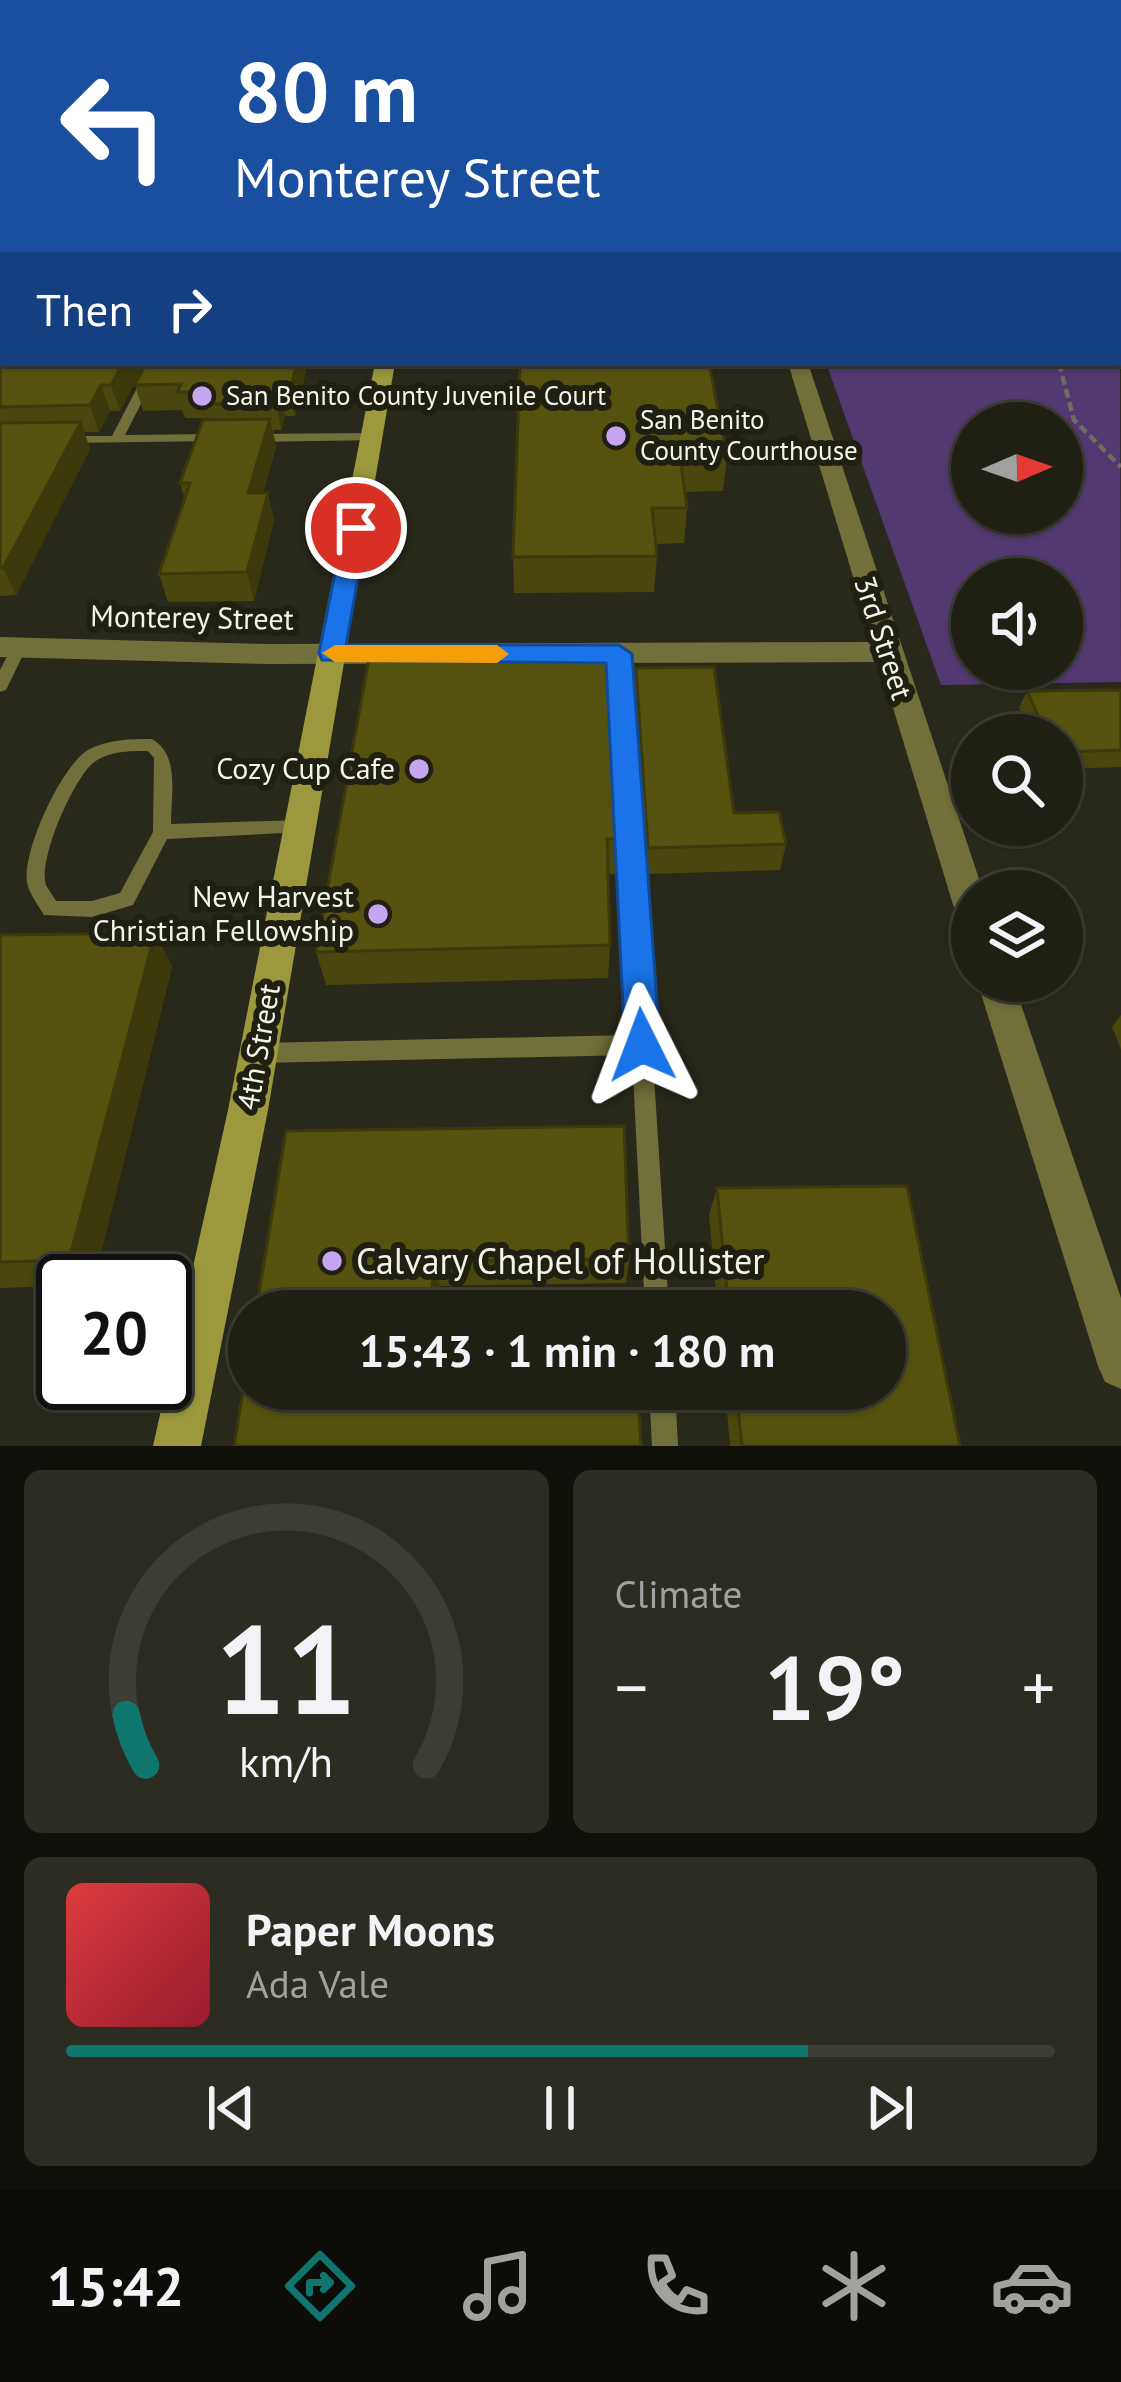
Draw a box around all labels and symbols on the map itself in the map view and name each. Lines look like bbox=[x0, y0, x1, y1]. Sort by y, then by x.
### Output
place label: San Benito County Juvenile Court bbox=[226, 378, 606, 412]
marker: San Benito County Juvenile Court bbox=[189, 383, 215, 409]
place label: San Benito County Courthouse bbox=[640, 402, 858, 467]
north arrow bbox=[951, 402, 1083, 534]
marker: San Benito County Courthouse bbox=[603, 423, 629, 449]
pin bbox=[305, 477, 407, 579]
street label: 3rd Street bbox=[846, 571, 923, 704]
street label: Monterey Street bbox=[90, 595, 294, 638]
place label: Cozy Cup Cafe bbox=[216, 748, 395, 787]
marker: Cozy Cup Cafe bbox=[406, 756, 432, 782]
place label: New Harvest Christian Fellowship bbox=[93, 876, 354, 949]
marker: New Harvest Christian Fellowship bbox=[365, 901, 391, 927]
street label: 4th Street bbox=[227, 981, 288, 1113]
position arrow bbox=[579, 982, 705, 1108]
place label: Calvary Chapel of Hollister bbox=[356, 1237, 764, 1284]
marker: Calvary Chapel of Hollister bbox=[319, 1248, 345, 1274]
speed limit sign: 20 bbox=[36, 1254, 192, 1410]

